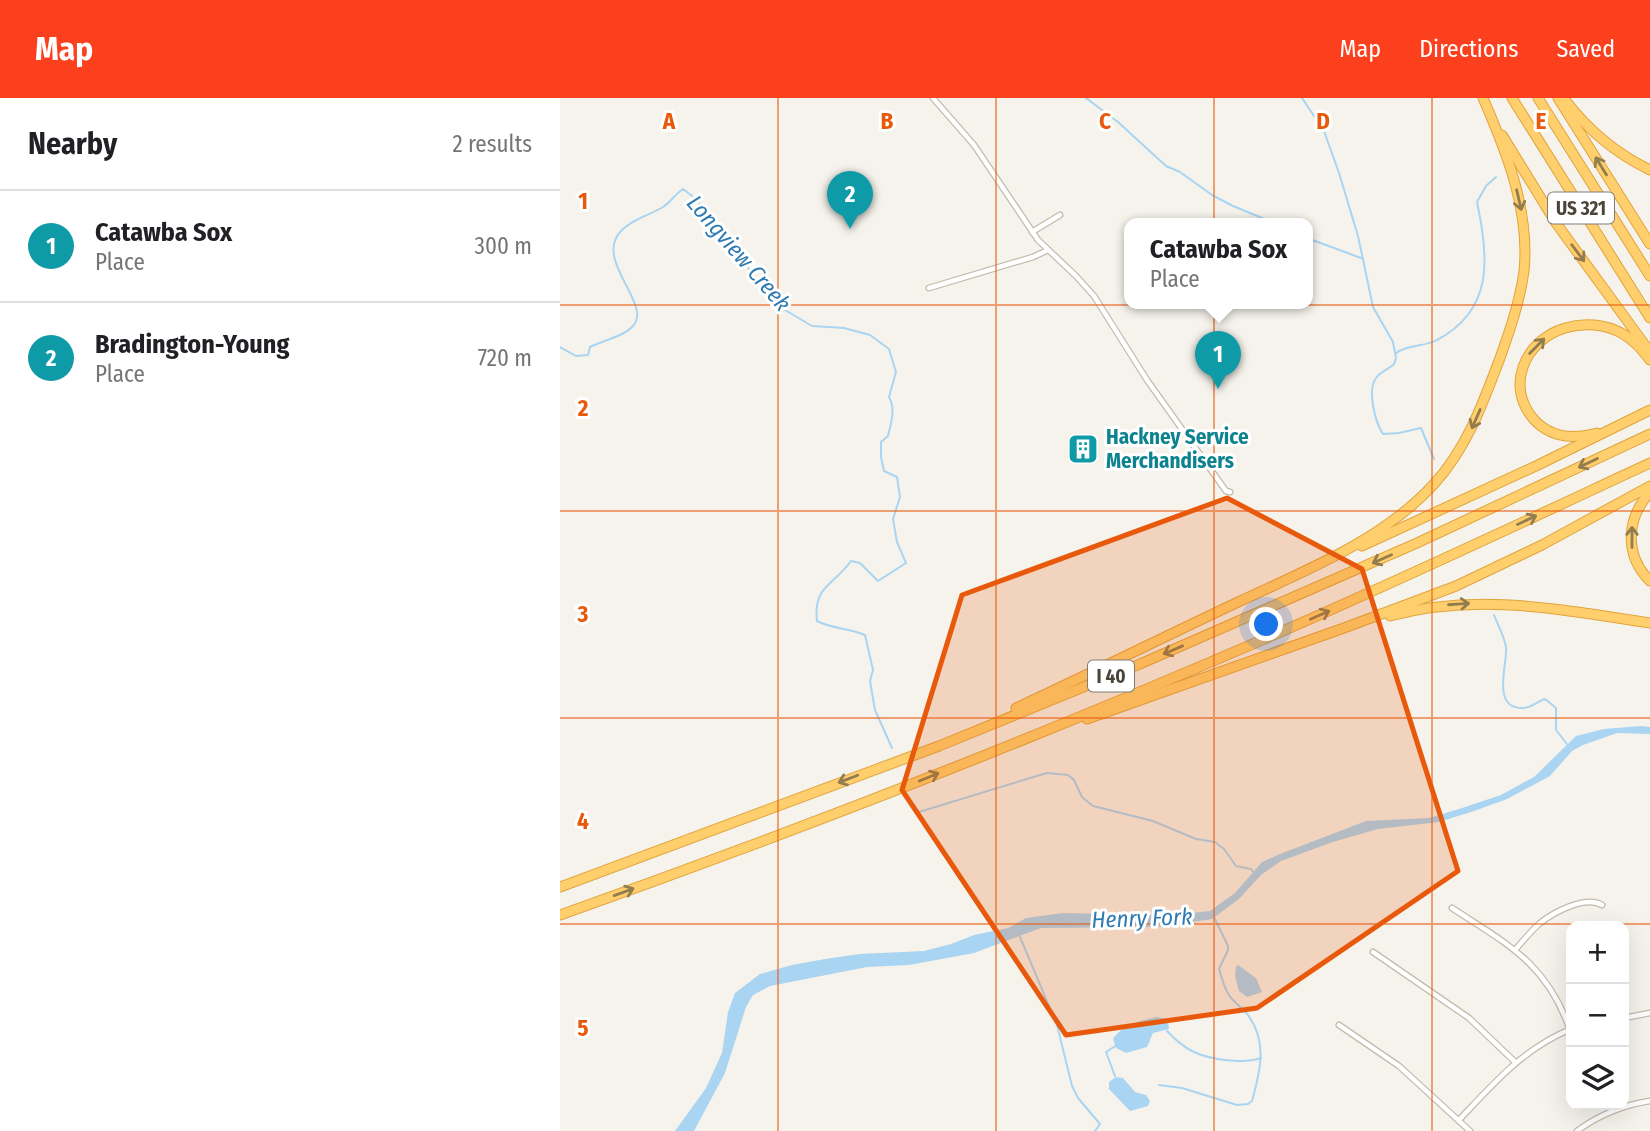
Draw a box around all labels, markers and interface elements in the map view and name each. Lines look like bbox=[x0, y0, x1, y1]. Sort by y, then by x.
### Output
text: Map bbox=[35, 29, 93, 69]
text: Map bbox=[1340, 35, 1381, 63]
text: Directions bbox=[1419, 35, 1518, 63]
text: Saved bbox=[1556, 35, 1615, 63]
text: A bbox=[662, 107, 676, 135]
text: B bbox=[881, 107, 894, 135]
text: C bbox=[1099, 107, 1111, 135]
text: D bbox=[1316, 107, 1330, 135]
text: E bbox=[1536, 107, 1547, 135]
text: Nearby bbox=[28, 126, 117, 162]
text: 2 results bbox=[452, 130, 532, 158]
one-way arrow bbox=[1593, 156, 1607, 176]
pin: 2 bbox=[827, 171, 873, 229]
text: 1 bbox=[578, 187, 588, 215]
one-way arrow bbox=[1513, 188, 1526, 211]
water label: Longview Creek bbox=[681, 189, 797, 317]
road number: US 321 bbox=[1548, 192, 1614, 223]
text: Catawba Sox bbox=[95, 217, 232, 248]
popup bbox=[1124, 218, 1313, 309]
text: 1 bbox=[46, 232, 56, 260]
text: 300 m bbox=[475, 232, 532, 260]
text: Catawba Sox bbox=[1150, 234, 1287, 265]
one-way arrow bbox=[1570, 243, 1585, 261]
text: Place bbox=[95, 248, 145, 276]
text: Place bbox=[1150, 265, 1200, 293]
text: Bradington-Young bbox=[95, 329, 289, 360]
pin: 1 bbox=[1195, 331, 1241, 389]
one-way arrow bbox=[1528, 338, 1545, 355]
text: 2 bbox=[46, 344, 56, 372]
text: 720 m bbox=[478, 344, 532, 372]
text: Place bbox=[95, 360, 145, 388]
text: 2 bbox=[577, 394, 589, 422]
one-way arrow bbox=[1469, 407, 1482, 429]
place label: Hackney Service Merchandisers bbox=[1106, 424, 1249, 474]
building icon: Hackney Service Merchandisers bbox=[1066, 432, 1100, 466]
one-way arrow bbox=[1578, 457, 1599, 470]
one-way arrow bbox=[1516, 513, 1537, 527]
one-way arrow bbox=[1625, 526, 1639, 549]
one-way arrow bbox=[1372, 553, 1393, 566]
one-way arrow bbox=[1447, 597, 1469, 610]
text: 3 bbox=[577, 600, 589, 628]
your location bbox=[1249, 607, 1283, 641]
one-way arrow bbox=[1309, 608, 1330, 621]
one-way arrow bbox=[1163, 644, 1185, 657]
road number: I 40 bbox=[1088, 660, 1134, 692]
one-way arrow bbox=[918, 770, 939, 783]
one-way arrow bbox=[838, 774, 860, 786]
text: 4 bbox=[577, 807, 589, 835]
one-way arrow bbox=[613, 885, 635, 897]
water label: Henry Fork bbox=[1091, 902, 1193, 934]
map controls bbox=[1566, 921, 1629, 1110]
button: + bbox=[1566, 921, 1629, 984]
button: − bbox=[1566, 984, 1629, 1047]
text: 5 bbox=[577, 1014, 589, 1042]
button: layers bbox=[1566, 1047, 1629, 1110]

